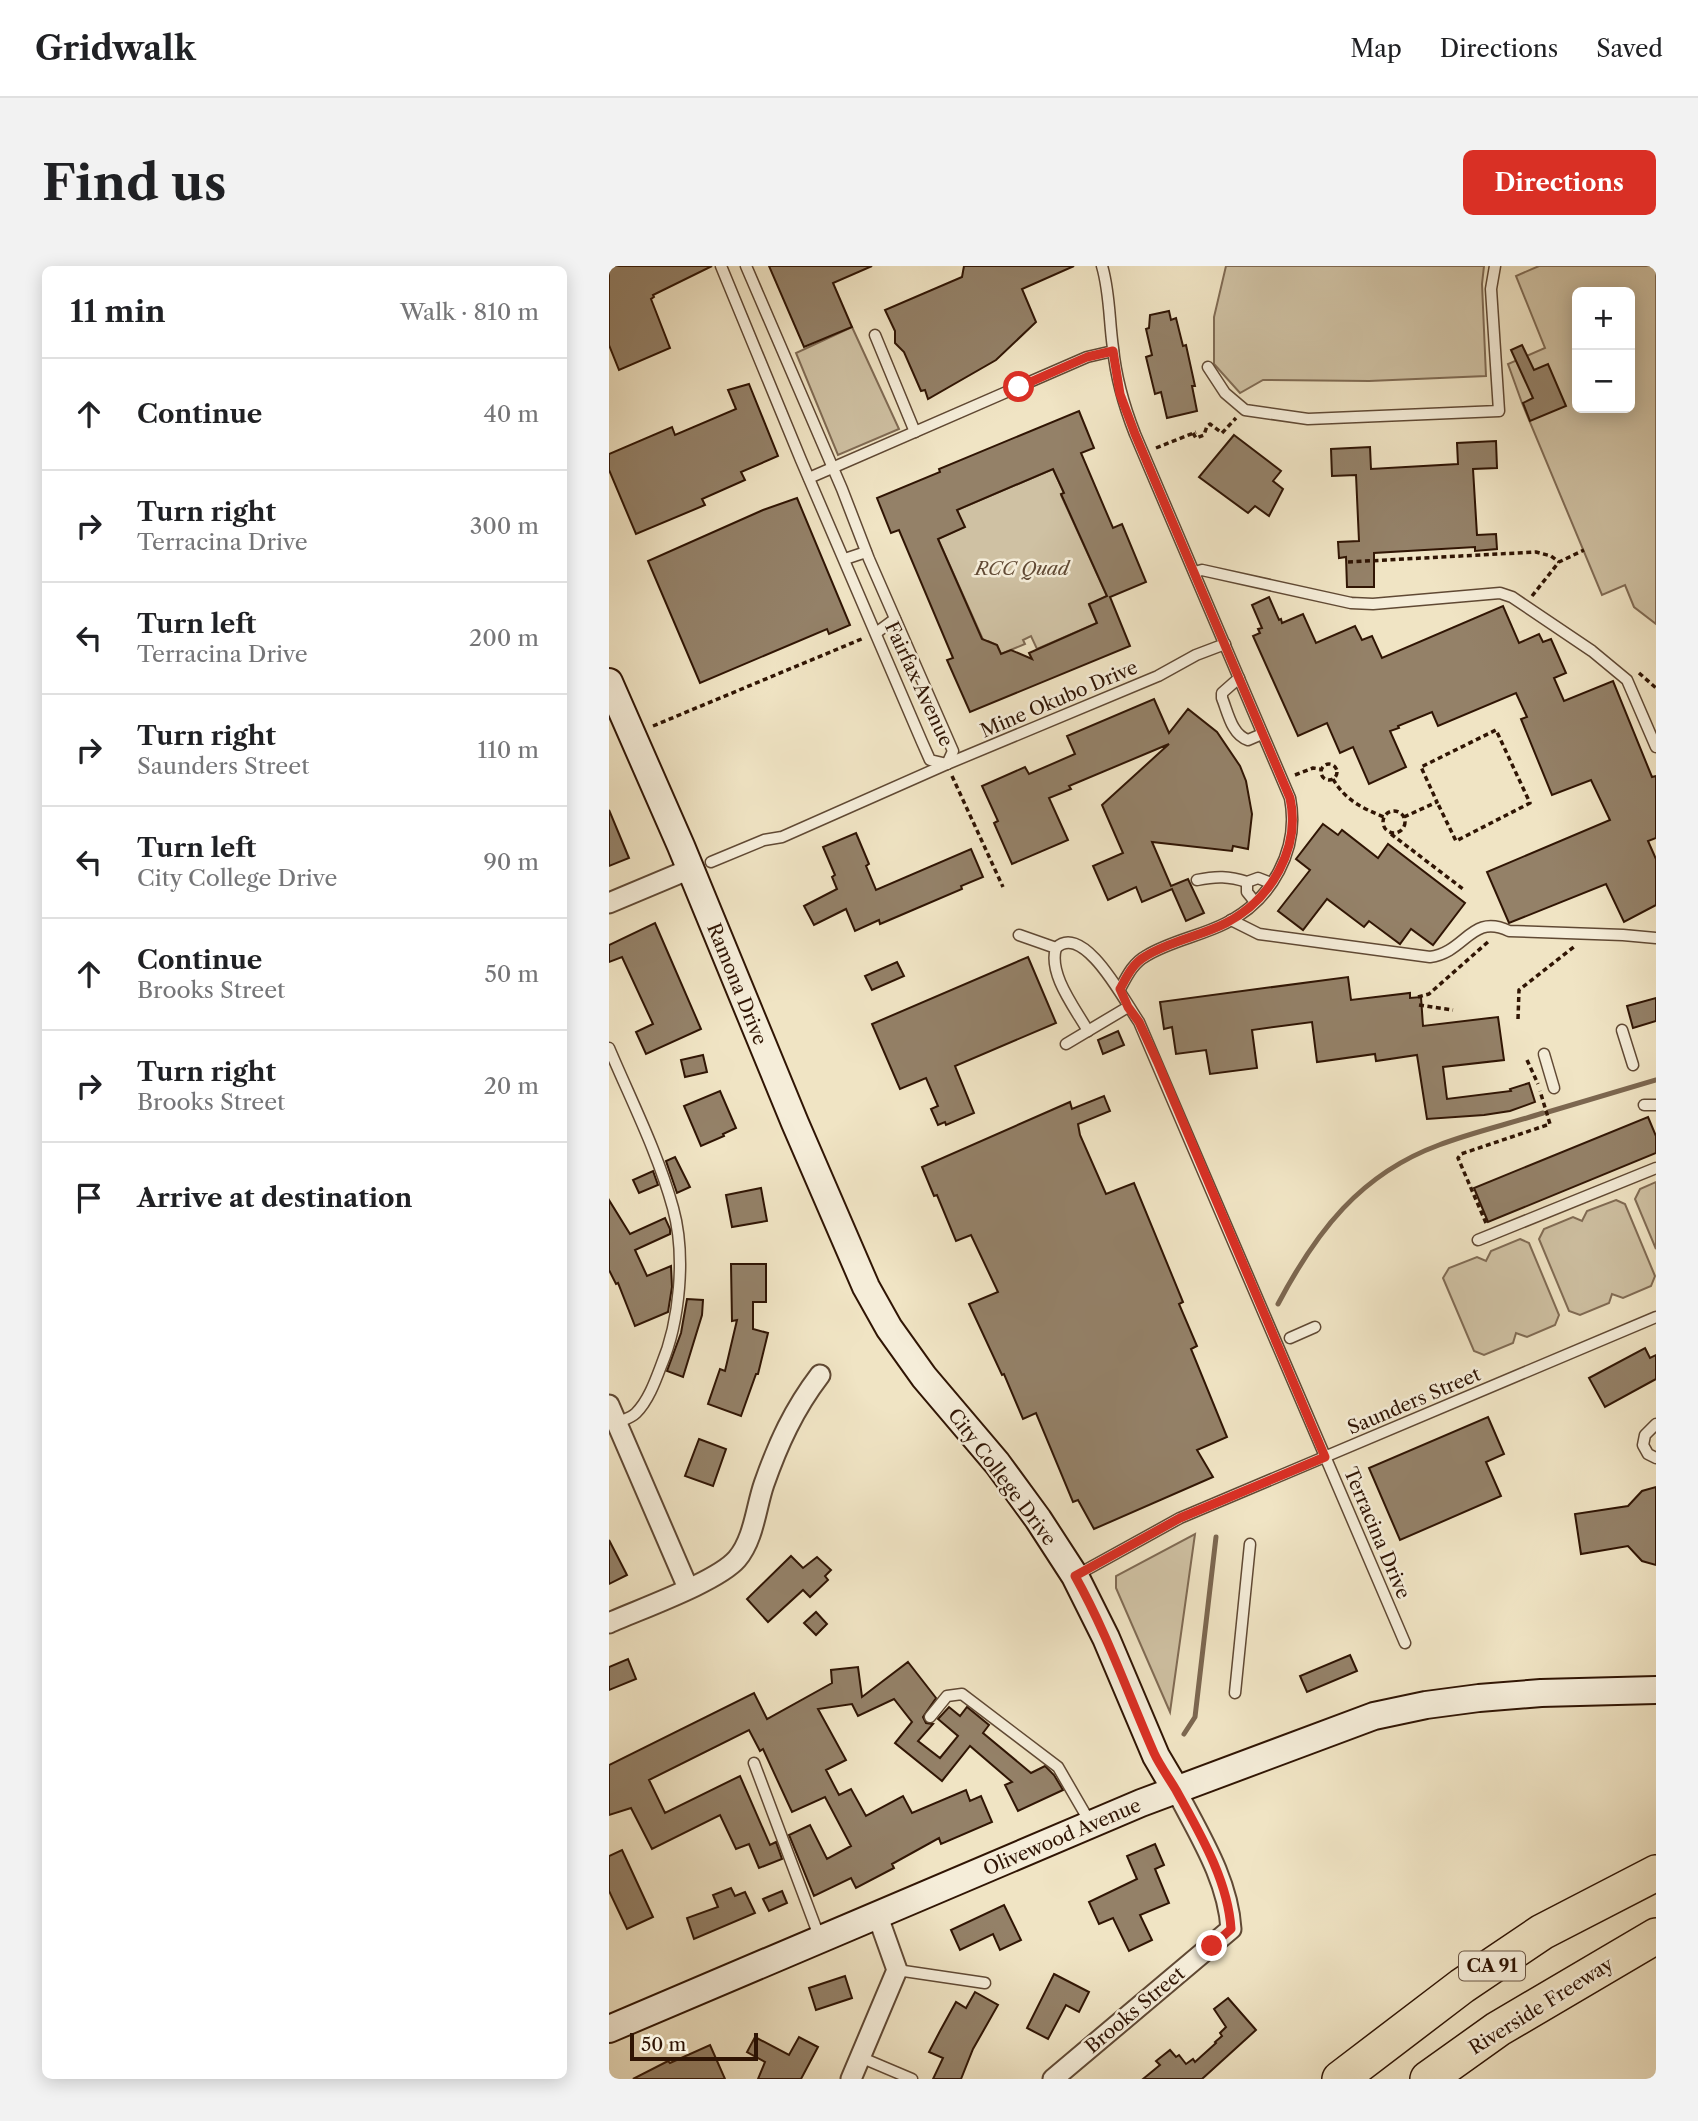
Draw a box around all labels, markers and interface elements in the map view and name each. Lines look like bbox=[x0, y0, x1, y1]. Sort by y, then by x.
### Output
text: Gridwalk bbox=[35, 28, 196, 69]
text: Map bbox=[1350, 34, 1402, 63]
text: Directions bbox=[1440, 34, 1558, 63]
text: Saved bbox=[1596, 34, 1663, 63]
button: Directions bbox=[1463, 150, 1656, 215]
text: Find us bbox=[42, 152, 226, 213]
map controls bbox=[1572, 287, 1635, 413]
button: + bbox=[1572, 287, 1635, 350]
text: 11 min bbox=[70, 293, 166, 330]
text: Walk · 810 m bbox=[400, 298, 539, 326]
button: − bbox=[1572, 350, 1635, 413]
route start bbox=[1003, 371, 1034, 402]
icon: ahead bbox=[70, 395, 108, 433]
text: Continue bbox=[137, 398, 262, 430]
text: 40 m bbox=[484, 400, 539, 428]
text: Turn right bbox=[137, 496, 276, 528]
icon: right bbox=[70, 507, 108, 545]
text: 300 m bbox=[470, 512, 539, 540]
text: Terracina Drive bbox=[137, 528, 308, 556]
park label: RCC Quad bbox=[973, 557, 1071, 580]
text: Turn left bbox=[137, 608, 256, 640]
street label: Fairfax Avenue bbox=[880, 618, 958, 750]
icon: left bbox=[70, 619, 108, 657]
text: 200 m bbox=[469, 624, 539, 652]
text: Terracina Drive bbox=[137, 640, 308, 668]
street label: Mine Okubo Drive bbox=[977, 656, 1141, 742]
text: Turn right bbox=[137, 720, 276, 752]
icon: right bbox=[70, 731, 108, 769]
text: 110 m bbox=[478, 736, 539, 764]
text: Saunders Street bbox=[137, 752, 309, 780]
text: Turn left bbox=[137, 832, 256, 864]
icon: left bbox=[70, 843, 108, 881]
text: 90 m bbox=[483, 848, 539, 876]
text: City College Drive bbox=[137, 864, 337, 892]
street label: Ramona Drive bbox=[702, 920, 772, 1048]
text: Continue bbox=[137, 944, 262, 976]
icon: ahead bbox=[70, 955, 108, 993]
text: 50 m bbox=[484, 960, 539, 988]
text: Brooks Street bbox=[137, 976, 285, 1004]
text: Turn right bbox=[137, 1056, 276, 1088]
icon: right bbox=[70, 1067, 108, 1105]
text: 20 m bbox=[484, 1072, 539, 1100]
text: Brooks Street bbox=[137, 1088, 285, 1116]
icon: arrive bbox=[70, 1179, 108, 1217]
text: Arrive at destination bbox=[137, 1182, 412, 1214]
street label: Saunders Street bbox=[1344, 1363, 1484, 1439]
street label: City College Drive bbox=[943, 1404, 1061, 1550]
street label: Terracina Drive bbox=[1339, 1464, 1415, 1602]
street label: Olivewood Avenue bbox=[980, 1793, 1144, 1881]
route end bbox=[1196, 1930, 1227, 1961]
road number: CA 91 bbox=[1459, 1952, 1525, 1980]
street label: Riverside Freeway bbox=[1465, 1952, 1618, 2060]
street label: Brooks Street bbox=[1081, 1962, 1189, 2058]
scale bar bbox=[630, 2030, 758, 2062]
text: 50 m bbox=[641, 2033, 686, 2056]

